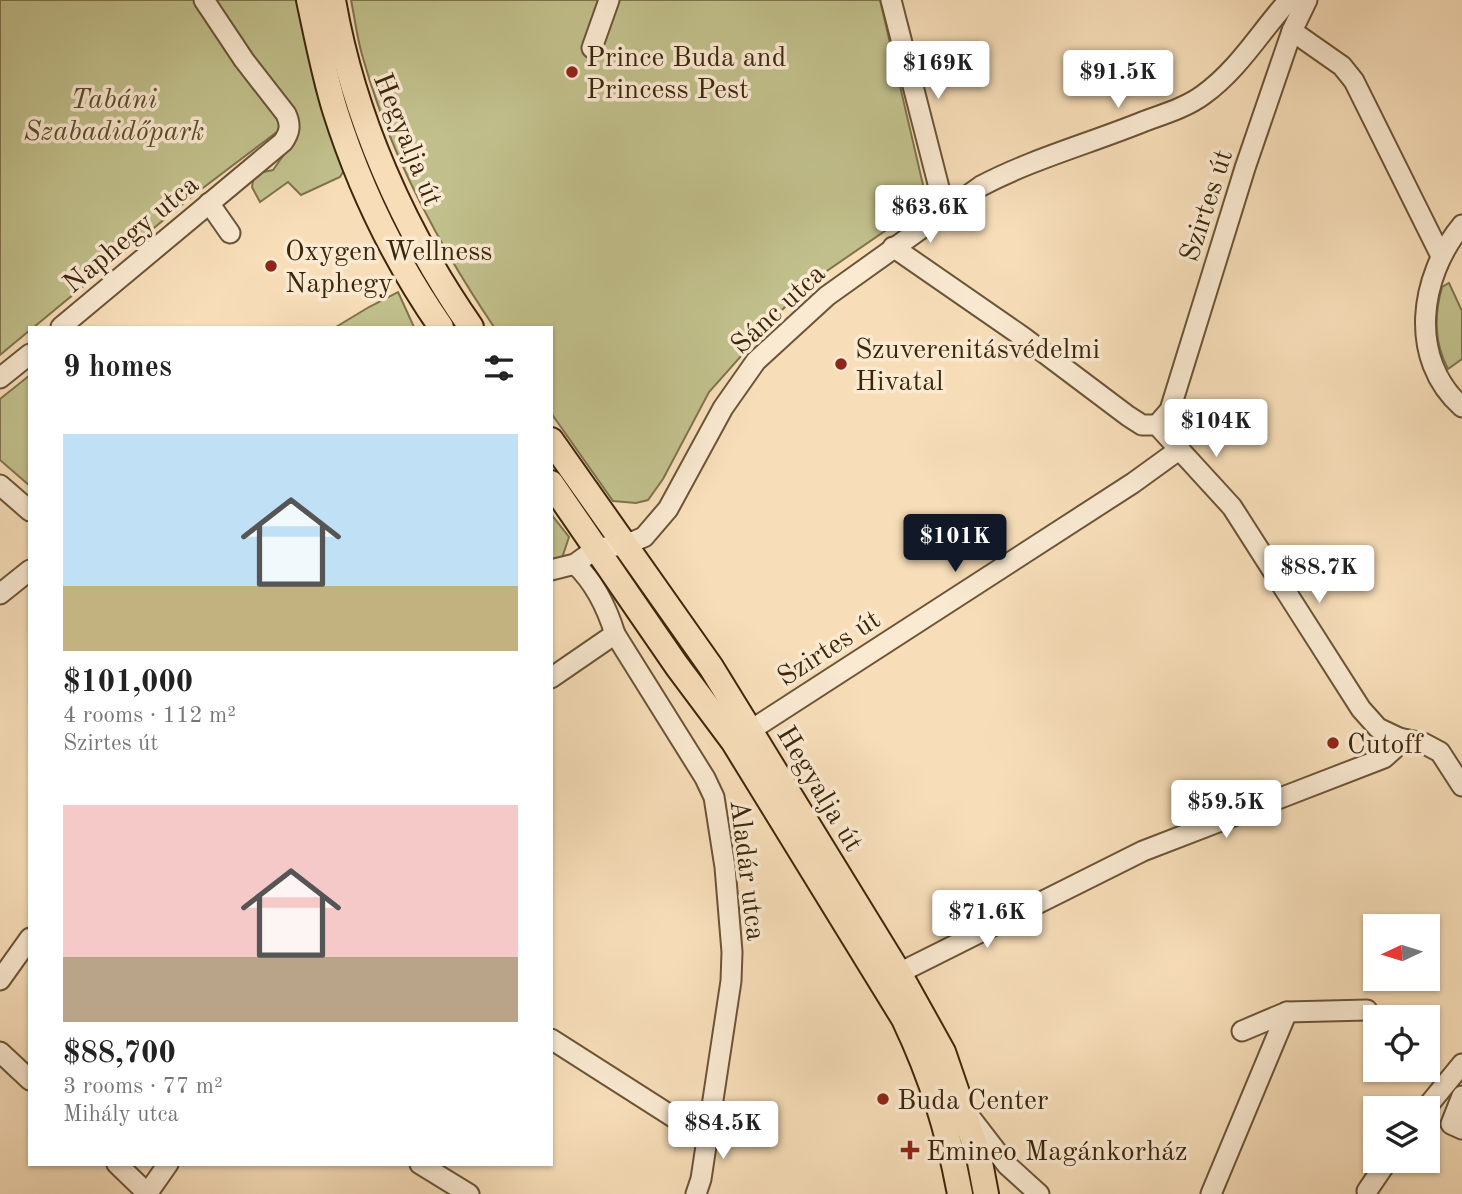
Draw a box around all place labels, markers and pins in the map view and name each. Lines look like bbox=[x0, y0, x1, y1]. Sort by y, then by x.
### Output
pin: $169K bbox=[889, 42, 987, 101]
place label: Prince Buda and Princess Pest bbox=[586, 45, 786, 105]
pin: $91.5K bbox=[1061, 50, 1175, 110]
marker: Prince Buda and Princess Pest bbox=[564, 64, 580, 80]
pin: $63.6K bbox=[873, 186, 987, 245]
place label: Oxygen Wellness Naphegy bbox=[285, 239, 492, 299]
marker: Oxygen Wellness Naphegy bbox=[263, 258, 279, 274]
place label: Szuverenitásvédelmi Hivatal bbox=[855, 337, 1100, 397]
marker: Szuverenitásvédelmi Hivatal bbox=[833, 356, 849, 372]
pin: $104K bbox=[1167, 400, 1265, 459]
pin: $101K bbox=[906, 514, 1004, 574]
pin: $88.7K bbox=[1262, 546, 1376, 605]
place label: Cutoff bbox=[1347, 732, 1425, 760]
marker: Cutoff bbox=[1325, 735, 1341, 751]
pin: $59.5K bbox=[1169, 780, 1283, 840]
pin: $71.6K bbox=[930, 890, 1044, 950]
place label: Buda Center bbox=[897, 1088, 1048, 1116]
marker: Buda Center bbox=[875, 1091, 891, 1107]
pin: $84.5K bbox=[666, 1102, 780, 1161]
place label: Emineo Magánkorház bbox=[926, 1139, 1188, 1167]
marker: Emineo Magánkorház bbox=[900, 1140, 920, 1160]

